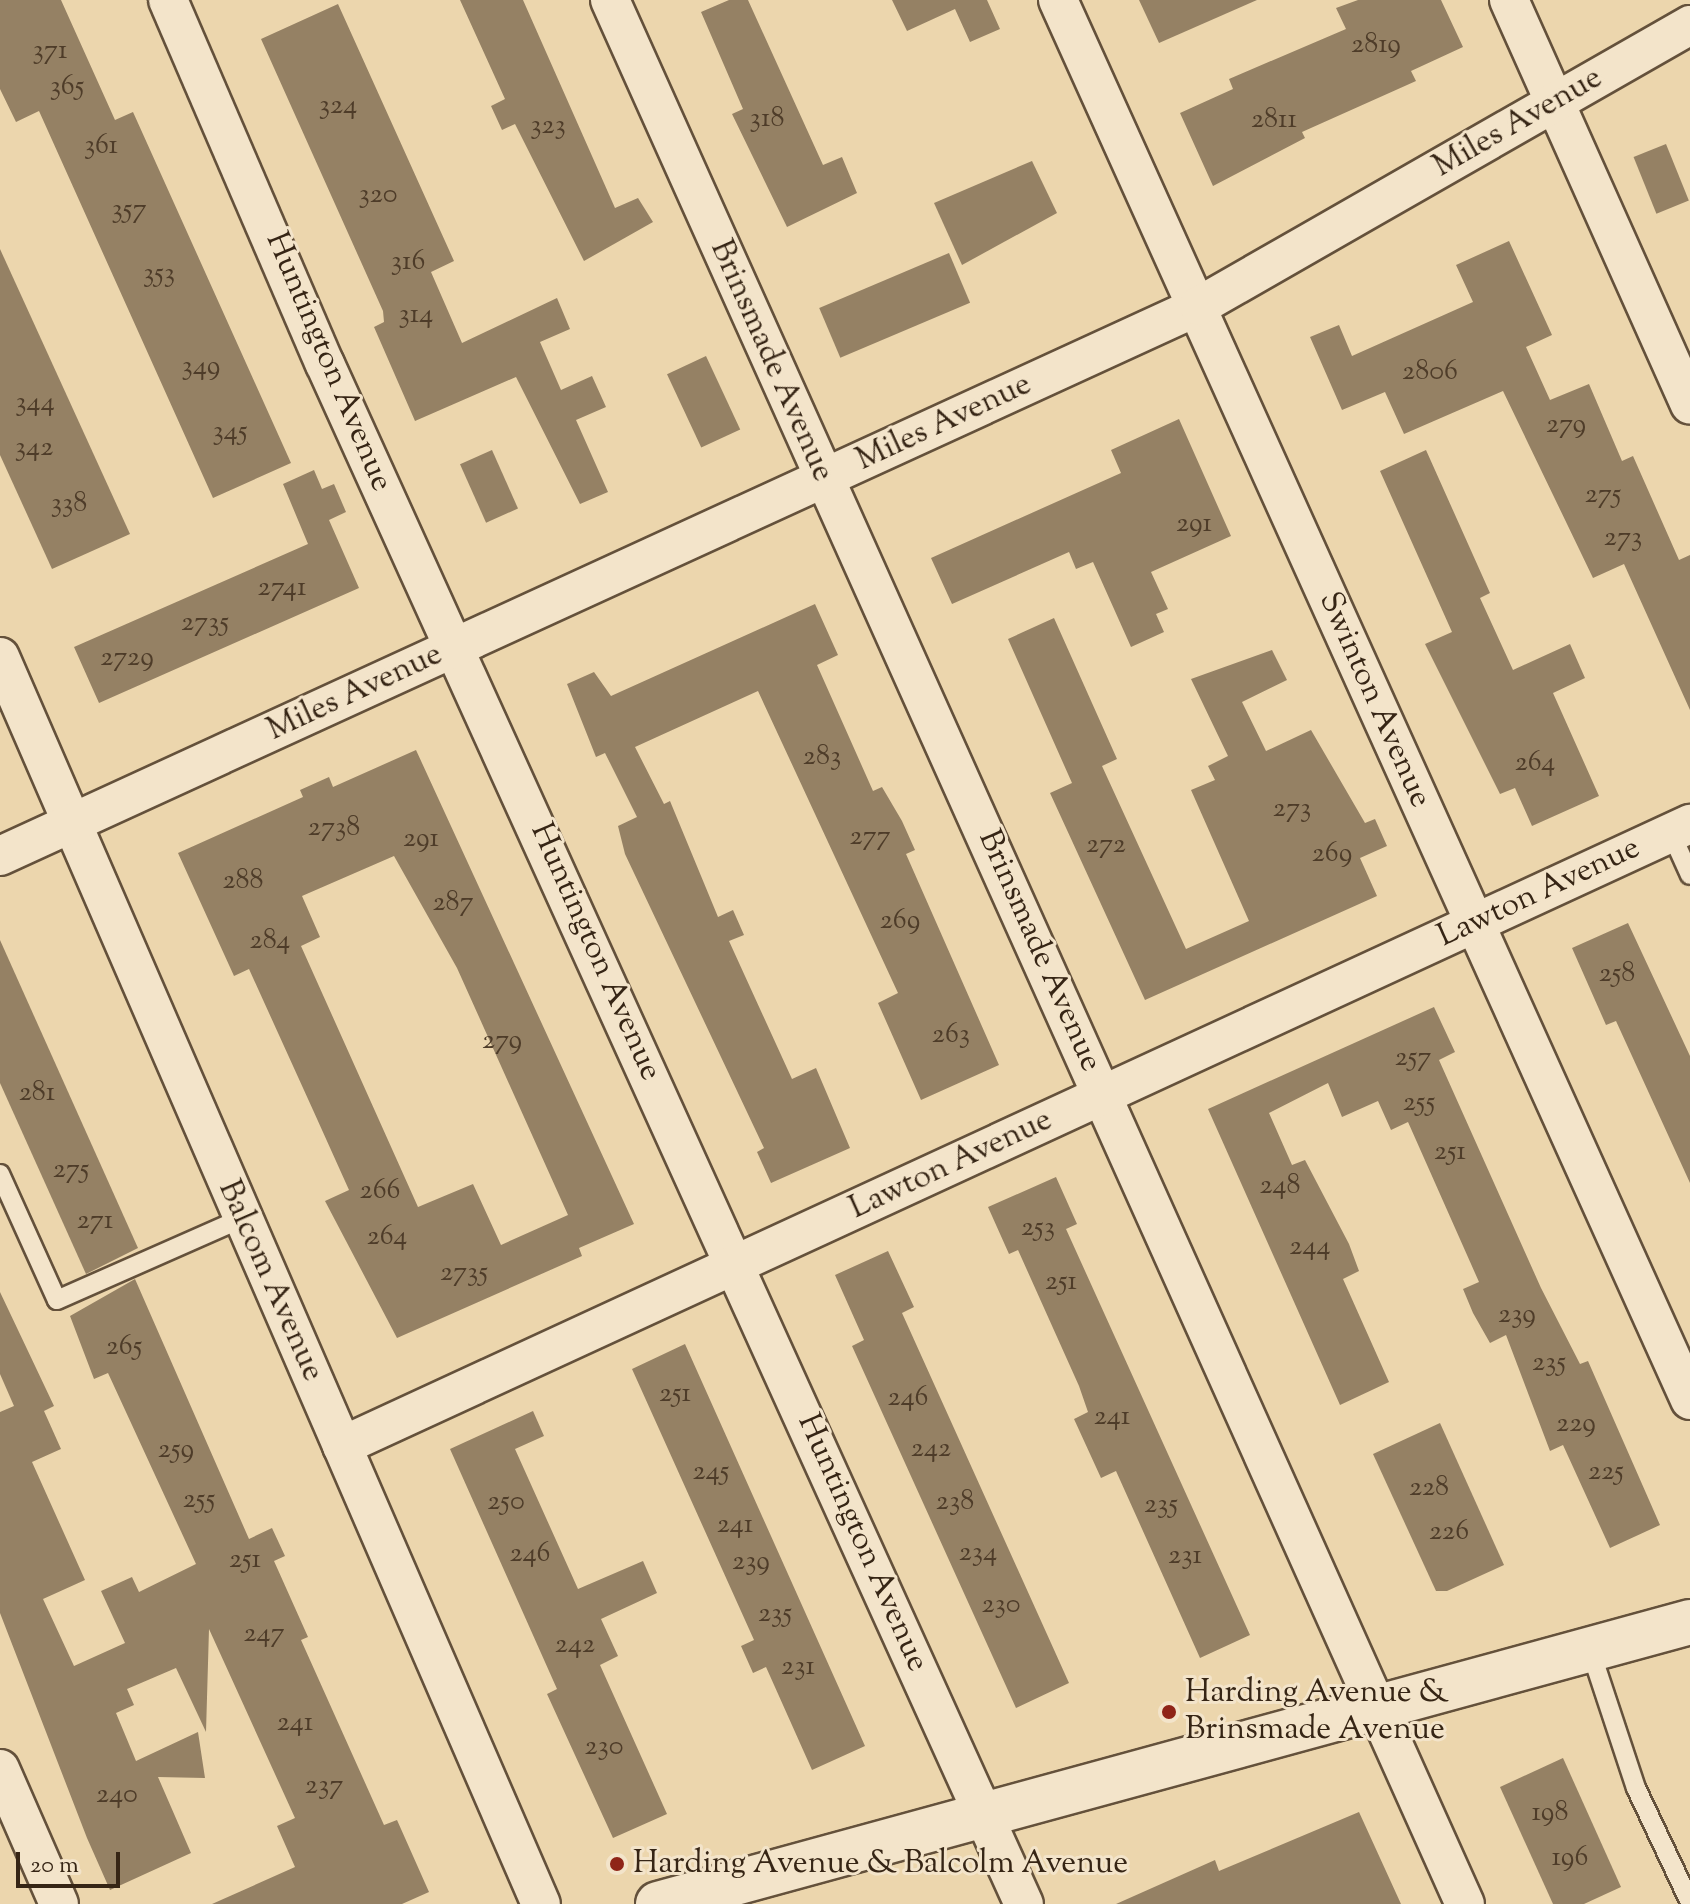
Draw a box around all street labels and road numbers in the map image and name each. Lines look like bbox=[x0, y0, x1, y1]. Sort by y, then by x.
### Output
street label: Miles Avenue bbox=[1427, 59, 1609, 187]
street label: Huntington Avenue bbox=[256, 227, 400, 497]
street label: Brinsmade Avenue bbox=[701, 234, 841, 488]
street label: Miles Avenue bbox=[851, 366, 1037, 480]
street label: Swinton Avenue bbox=[1309, 586, 1439, 814]
street label: Miles Avenue bbox=[262, 636, 448, 750]
street label: Huntington Avenue bbox=[521, 817, 669, 1087]
street label: Brinsmade Avenue bbox=[969, 824, 1109, 1078]
street label: Lawton Avenue bbox=[1432, 829, 1646, 957]
street label: Lawton Avenue bbox=[844, 1101, 1058, 1229]
street label: Balcom Avenue bbox=[209, 1175, 331, 1387]
street label: Huntington Avenue bbox=[788, 1408, 936, 1678]

